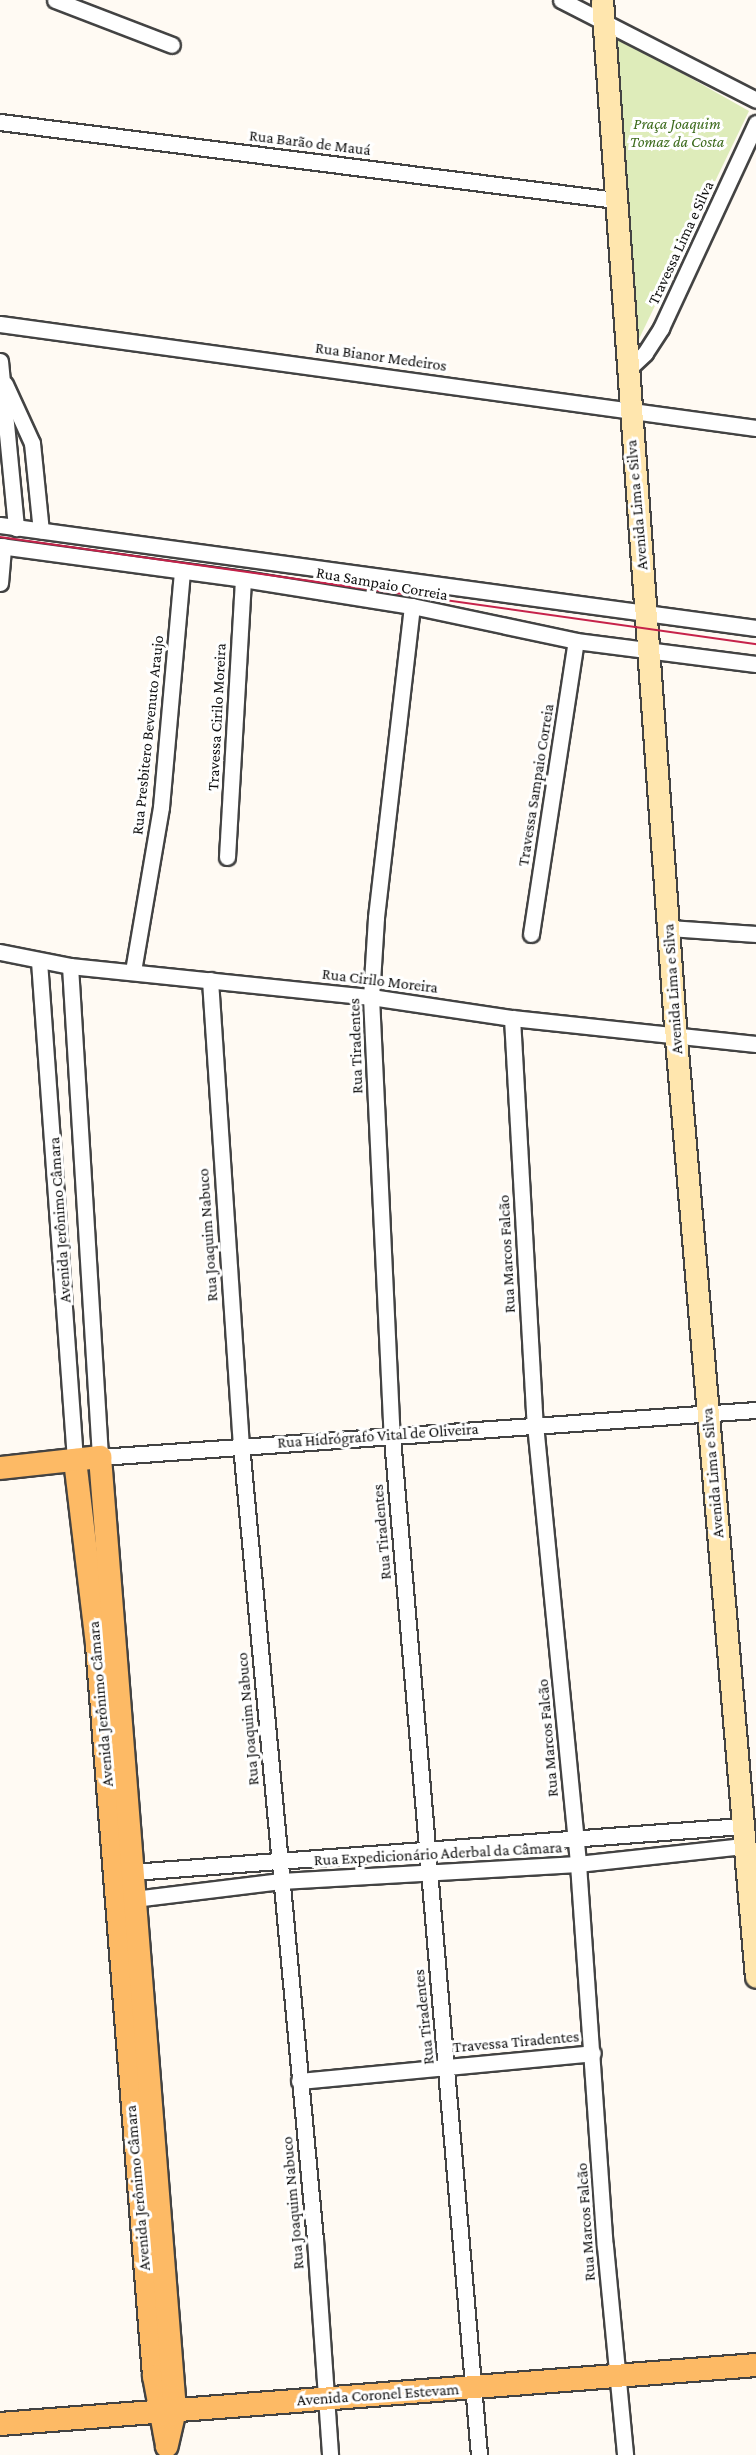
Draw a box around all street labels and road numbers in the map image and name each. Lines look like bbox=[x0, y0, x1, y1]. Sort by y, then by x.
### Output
street label: Rua Barão de Mauá bbox=[248, 126, 372, 160]
street label: Travessa Lima e Silva bbox=[644, 178, 718, 308]
street label: Rua Bianor Medeiros bbox=[314, 338, 448, 376]
street label: Avenida Lima e Silva bbox=[622, 439, 652, 571]
street label: Rua Sampaio Correia bbox=[315, 563, 449, 605]
street label: Rua Presbitero Bevenuto Araujo bbox=[128, 634, 168, 836]
street label: Travessa Cirilo Moreira bbox=[204, 643, 230, 791]
street label: Travessa Sampaio Correia bbox=[514, 702, 558, 868]
street label: Avenida Lima e Silva bbox=[659, 923, 687, 1055]
street label: Rua Cirilo Moreira bbox=[321, 964, 439, 998]
street label: Rua Tiradentes bbox=[345, 998, 367, 1094]
street label: Avenida Jerônimo Câmara bbox=[45, 1137, 75, 1303]
street label: Rua Joaquim Nabuco bbox=[194, 1168, 222, 1302]
street label: Rua Marcos Falcão bbox=[494, 1194, 520, 1314]
street label: Avenida Lima e Silva bbox=[698, 1407, 728, 1539]
street label: Rua Hidrógrafo Vital de Oliveira bbox=[277, 1419, 479, 1453]
street label: Rua Tiradentes bbox=[368, 1483, 396, 1581]
street label: Avenida Jerônimo Câmara bbox=[84, 1620, 118, 1788]
street label: Rua Joaquim Nabuco bbox=[233, 1652, 263, 1786]
street label: Rua Marcos Falcão bbox=[533, 1678, 563, 1798]
street label: Rua Expedicionário Aderbal da Câmara bbox=[313, 1838, 563, 1870]
street label: Rua Tiradentes bbox=[409, 1968, 439, 2066]
street label: Travessa Tiradentes bbox=[452, 2027, 580, 2057]
street label: Avenida Jerônimo Câmara bbox=[121, 2104, 155, 2272]
street label: Rua Joaquim Nabuco bbox=[278, 2136, 308, 2270]
street label: Rua Marcos Falcão bbox=[572, 2162, 600, 2282]
street label: Avenida Coronel Estevam bbox=[296, 2380, 460, 2410]

